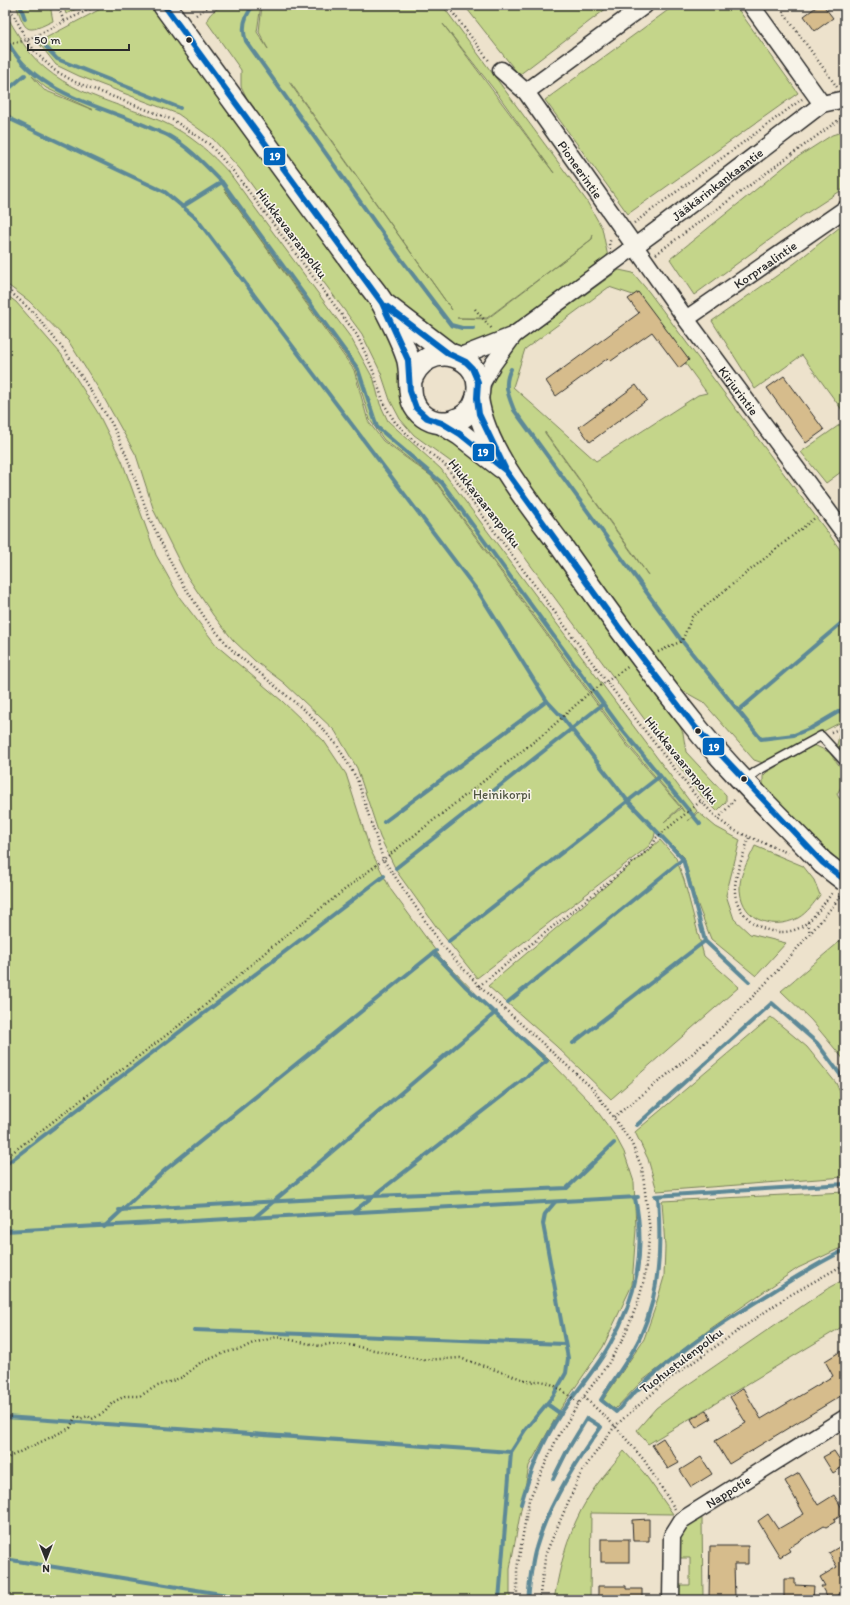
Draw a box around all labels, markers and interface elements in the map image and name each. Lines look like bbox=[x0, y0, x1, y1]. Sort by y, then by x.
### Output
scale bar bbox=[28, 26, 129, 52]
text: 50 m bbox=[34, 33, 60, 47]
unlabelled marker bbox=[184, 35, 194, 45]
street label: Pioneerintie bbox=[555, 138, 606, 201]
street label: Jääkärinkankaantie bbox=[669, 145, 766, 224]
line badge: 19 bbox=[263, 147, 286, 166]
text: 19 bbox=[270, 150, 281, 163]
street label: Hiukkavaaranpolku bbox=[253, 185, 330, 281]
street label: Korpraalintie bbox=[731, 238, 800, 292]
street label: Kirjurintie bbox=[715, 363, 762, 418]
line badge: 19 bbox=[472, 443, 495, 462]
text: 19 bbox=[478, 446, 489, 459]
street label: Hiukkavaaranpolku bbox=[445, 456, 524, 551]
street label: Hiukkavaaranpolku bbox=[642, 713, 722, 807]
unlabelled marker bbox=[693, 726, 703, 736]
line badge: 19 bbox=[702, 737, 725, 756]
text: 19 bbox=[709, 741, 720, 754]
unlabelled marker bbox=[739, 774, 749, 784]
park label: Heinikorpi bbox=[473, 787, 531, 802]
street label: Tuohustulenpolku bbox=[637, 1324, 726, 1396]
street label: Nappotie bbox=[703, 1472, 753, 1511]
north arrow bbox=[26, 1539, 66, 1579]
text: N bbox=[42, 1562, 50, 1575]

